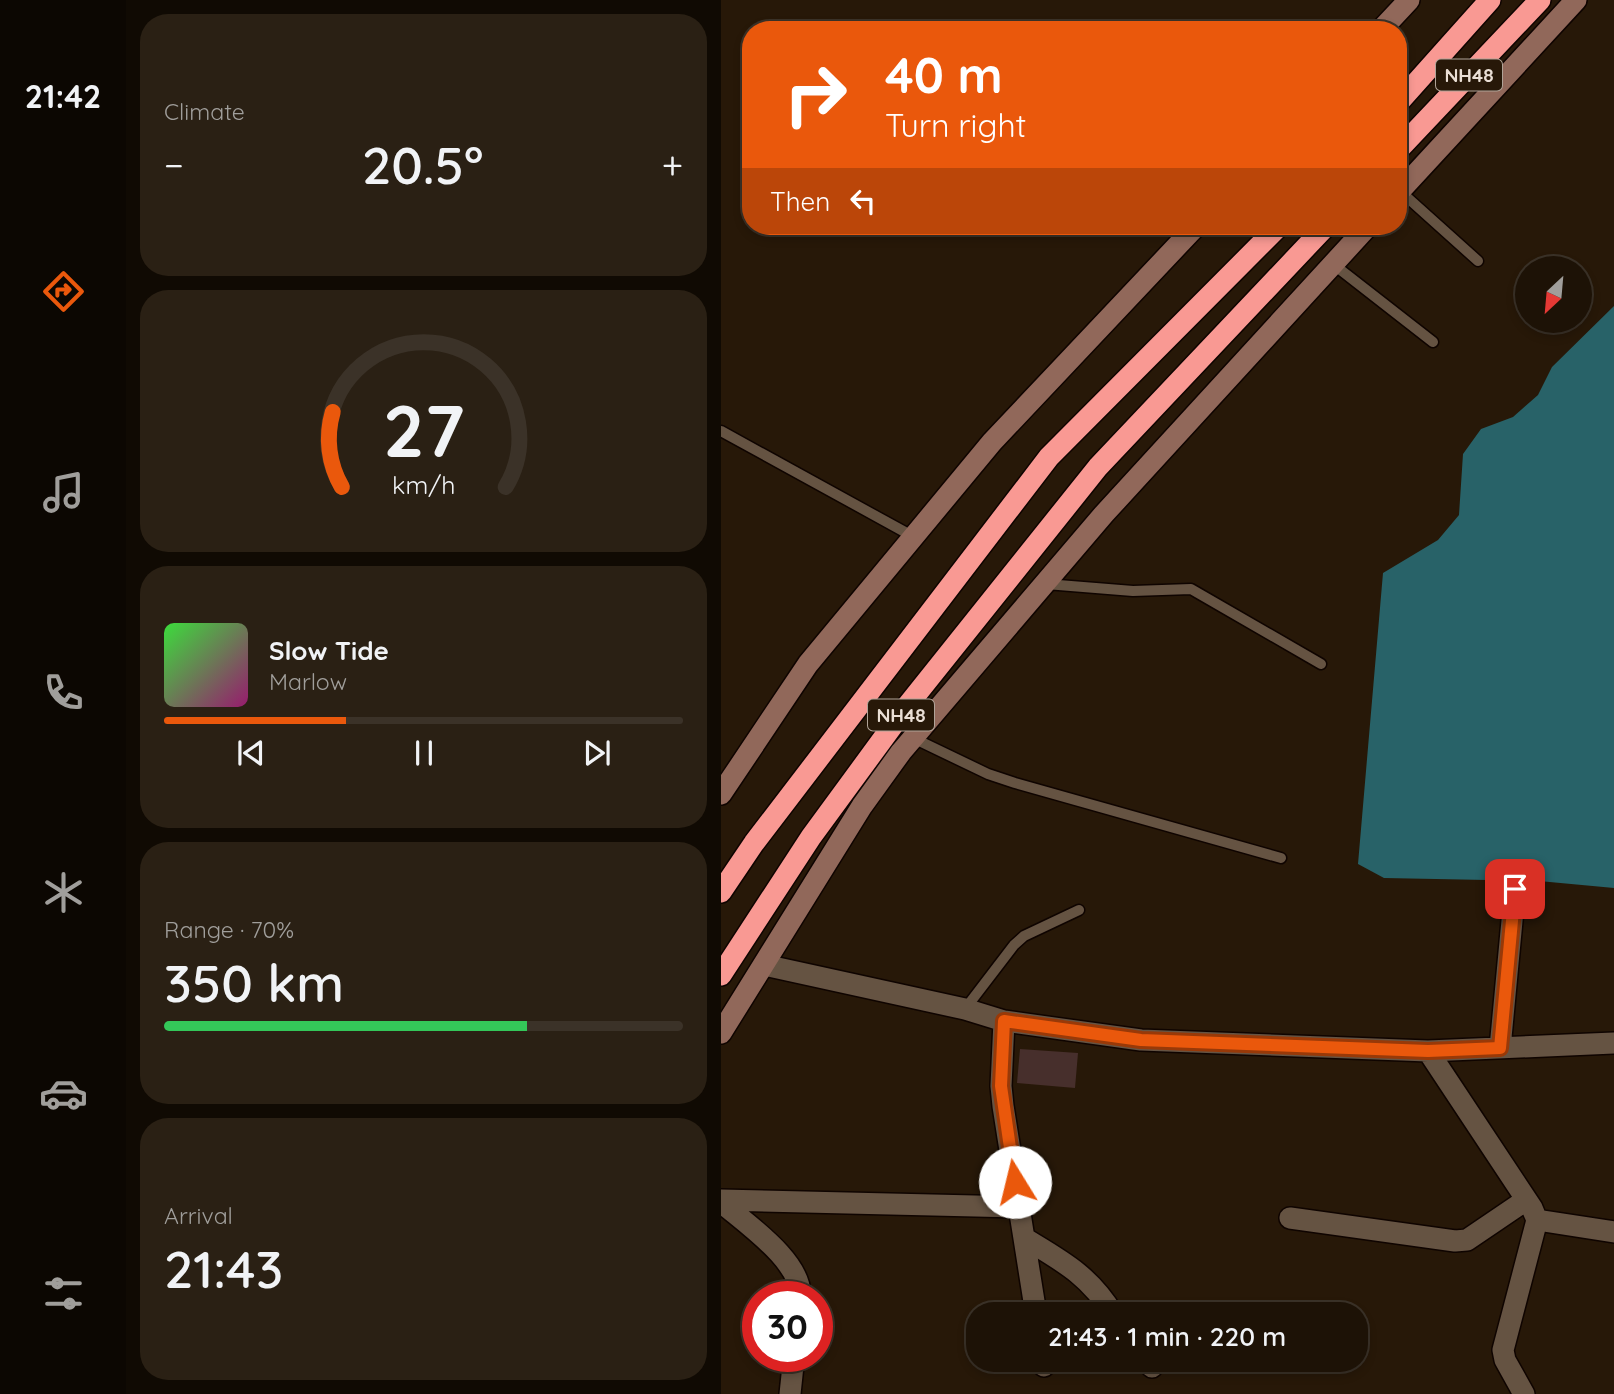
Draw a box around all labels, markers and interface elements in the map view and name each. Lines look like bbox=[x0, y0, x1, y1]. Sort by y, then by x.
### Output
text: 40 m bbox=[885, 44, 1003, 105]
icon: right bbox=[770, 49, 861, 140]
road number: NH48 bbox=[1436, 60, 1502, 90]
text: 21:42 bbox=[25, 76, 101, 116]
text: Climate bbox=[164, 97, 245, 126]
text: Turn right bbox=[885, 105, 1026, 145]
text: 20.5° bbox=[362, 132, 483, 197]
text: − bbox=[164, 141, 184, 189]
text: + bbox=[662, 141, 683, 189]
icon: left bbox=[844, 182, 882, 220]
text: Then bbox=[770, 185, 830, 218]
north arrow bbox=[1515, 256, 1593, 332]
map controls bbox=[1515, 256, 1592, 333]
icon: directions bbox=[39, 267, 88, 316]
text: 27 bbox=[383, 384, 464, 475]
icon: music bbox=[39, 468, 88, 517]
text: km/h bbox=[392, 469, 455, 500]
text: Slow Tide bbox=[269, 634, 389, 667]
text: Marlow bbox=[269, 667, 347, 696]
icon: phone bbox=[39, 668, 88, 717]
road number: NH48 bbox=[868, 700, 934, 730]
icon: previous bbox=[232, 734, 270, 772]
icon: pause bbox=[405, 734, 443, 772]
icon: next bbox=[578, 734, 616, 772]
pin bbox=[1485, 859, 1545, 919]
icon: climate bbox=[39, 868, 88, 917]
icon: arrive bbox=[1496, 870, 1534, 908]
text: Range · 70% bbox=[164, 915, 294, 944]
text: 350 km bbox=[164, 950, 344, 1015]
icon: car bbox=[39, 1069, 88, 1118]
position arrow bbox=[978, 1145, 1052, 1219]
text: Arrival bbox=[164, 1201, 233, 1230]
text: 21:43 bbox=[164, 1236, 283, 1301]
icon: filters bbox=[39, 1269, 88, 1318]
speed limit sign: 30 bbox=[742, 1281, 833, 1372]
text: 21:43 · 1 min · 220 m bbox=[1048, 1320, 1286, 1353]

